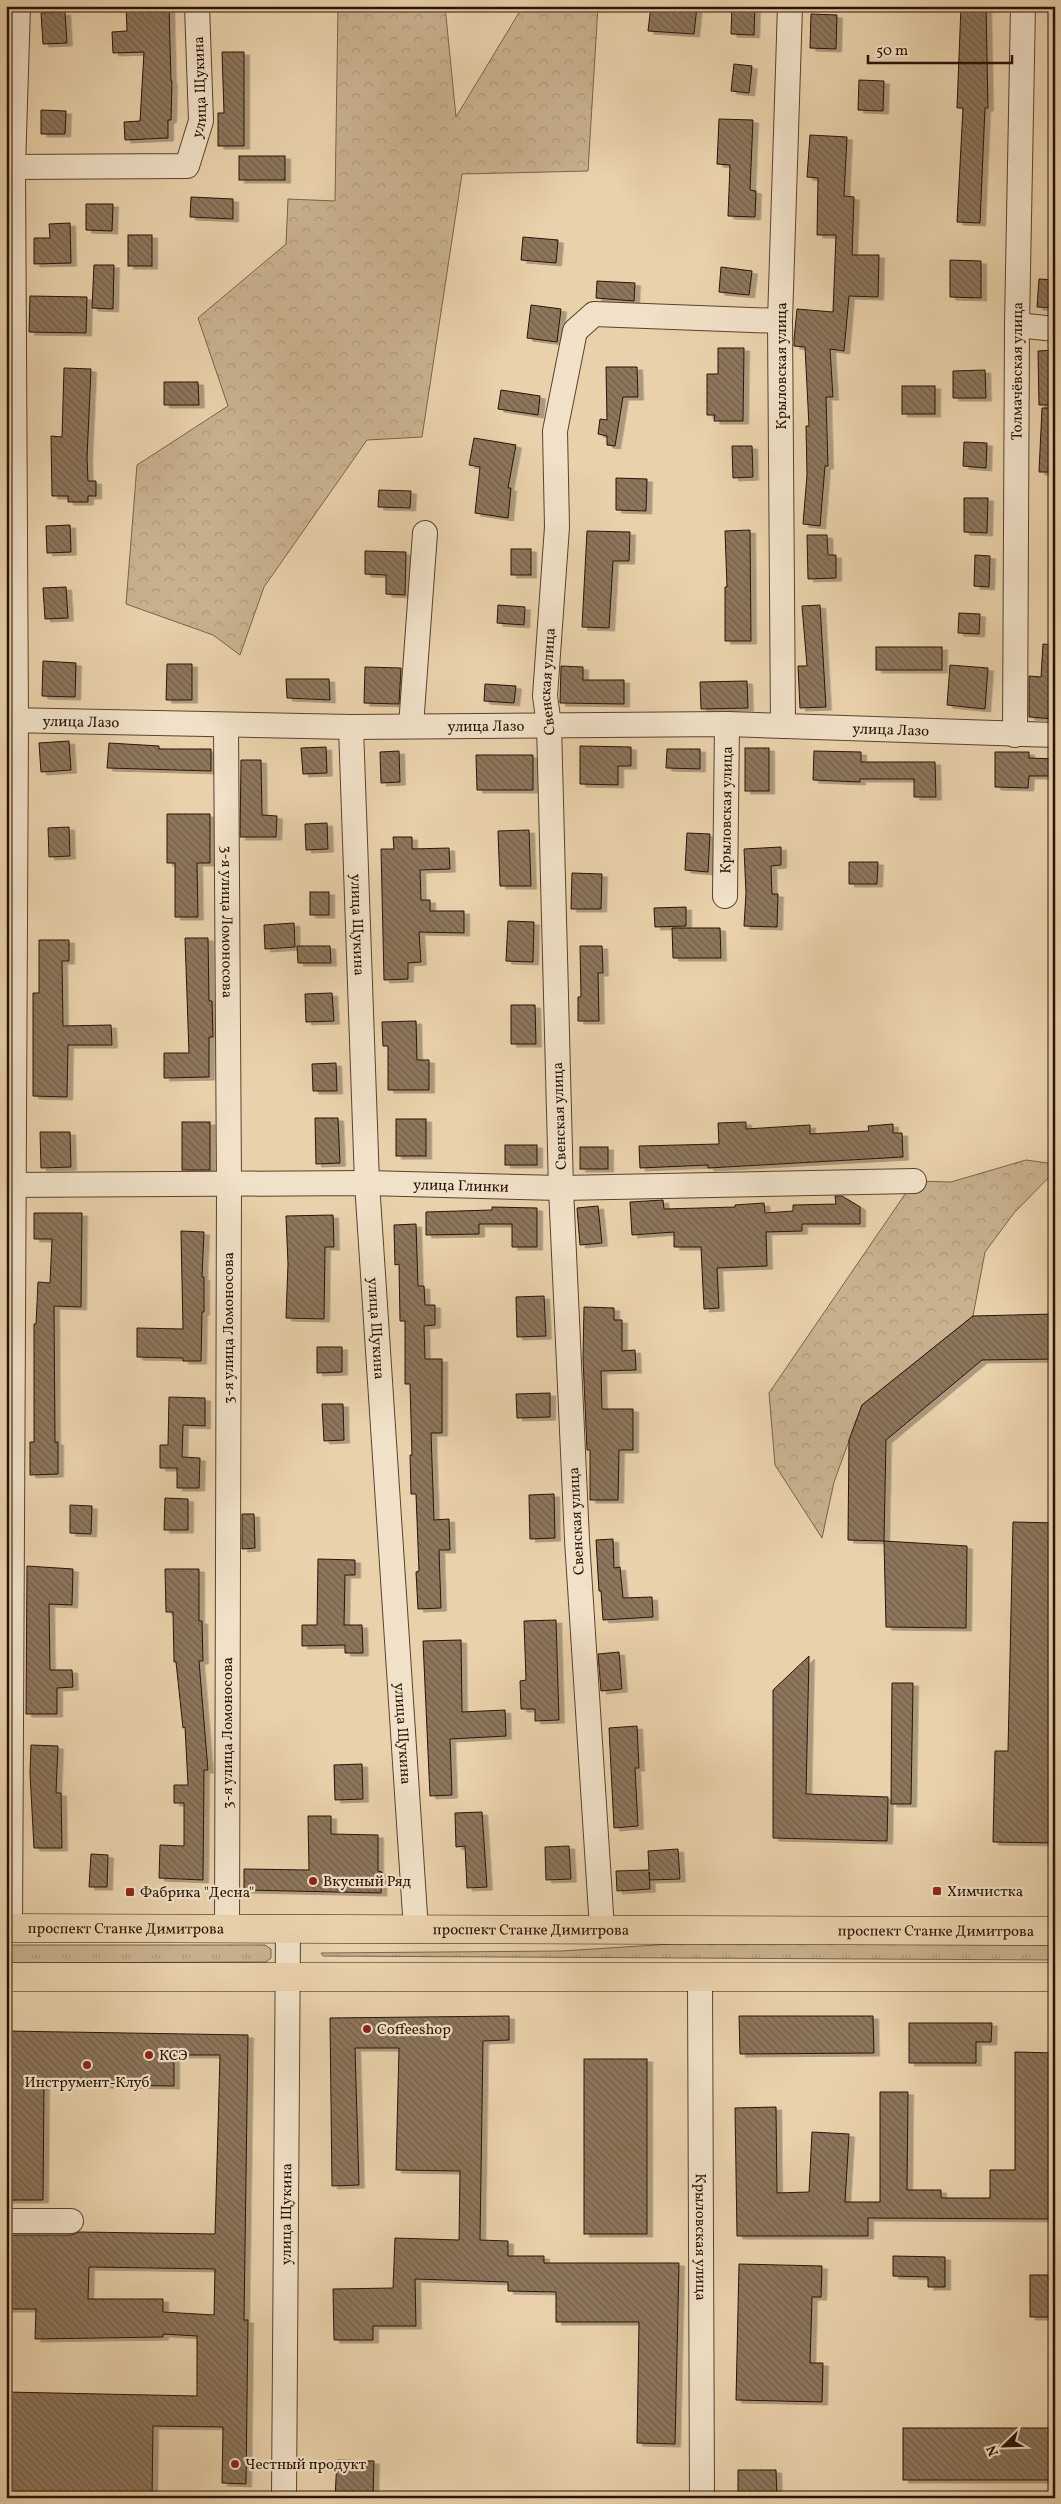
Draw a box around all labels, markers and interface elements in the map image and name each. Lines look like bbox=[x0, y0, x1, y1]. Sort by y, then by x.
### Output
scale bar bbox=[868, 32, 1012, 64]
street label: улица Щукина bbox=[187, 36, 213, 141]
text: 50 m bbox=[876, 41, 908, 62]
street label: Крыловская улица bbox=[772, 302, 793, 430]
street label: Толмачёвская улица bbox=[1007, 302, 1029, 440]
street label: Свенская улица bbox=[536, 627, 562, 736]
street label: улица Лазо bbox=[42, 712, 120, 734]
street label: улица Лазо bbox=[447, 717, 525, 738]
street label: улица Лазо bbox=[852, 719, 930, 743]
street label: Крыловская улица bbox=[716, 746, 739, 874]
street label: 3-я улица Ломоносова bbox=[215, 846, 237, 998]
street label: улица Щукина bbox=[344, 874, 369, 976]
street label: Свенская улица bbox=[548, 1062, 573, 1170]
street label: улица Глинки bbox=[413, 1175, 509, 1199]
street label: 3-я улица Ломоносова bbox=[219, 1252, 240, 1404]
street label: улица Щукина bbox=[361, 1277, 389, 1380]
street label: Свенская улица bbox=[564, 1466, 591, 1575]
street label: 3-я улица Ломоносова bbox=[218, 1657, 239, 1809]
street label: улица Щукина bbox=[388, 1682, 415, 1785]
place label: Вкусный Ряд bbox=[323, 1872, 412, 1893]
marker: Вкусный Ряд bbox=[307, 1875, 319, 1887]
place label: Химчистка bbox=[947, 1882, 1023, 1903]
place label: Фабрика "Десна" bbox=[140, 1883, 254, 1904]
marker: Химчистка bbox=[931, 1885, 943, 1897]
marker: Фабрика "Десна" bbox=[124, 1886, 136, 1898]
street label: проспект Станке Димитрова bbox=[28, 1919, 224, 1941]
street label: проспект Станке Димитрова bbox=[433, 1920, 629, 1942]
street label: проспект Станке Димитрова bbox=[838, 1921, 1034, 1943]
place label: Coffeeshop bbox=[377, 2020, 451, 2041]
marker: Coffeeshop bbox=[361, 2023, 373, 2035]
place label: КСЭ bbox=[159, 2046, 187, 2067]
marker: КСЭ bbox=[143, 2049, 155, 2061]
marker: Инструмент-Клуб bbox=[81, 2059, 93, 2071]
place label: Инструмент-Клуб bbox=[24, 2073, 150, 2094]
street label: улица Щукина bbox=[277, 2163, 298, 2265]
street label: Крыловская улица bbox=[689, 2173, 710, 2301]
north arrow bbox=[978, 2422, 1028, 2472]
text: N bbox=[983, 2442, 1004, 2459]
place label: Честный продукт bbox=[245, 2455, 366, 2476]
marker: Честный продукт bbox=[229, 2458, 241, 2470]

